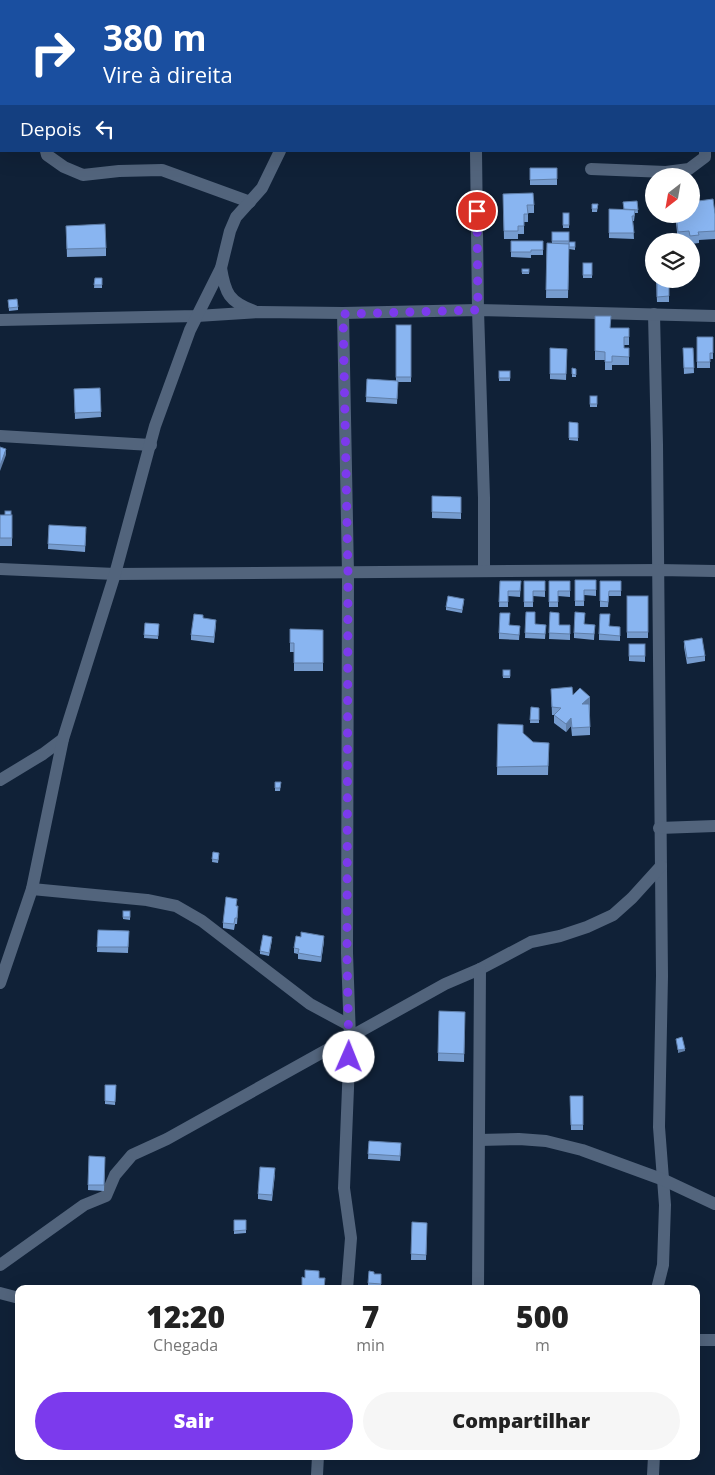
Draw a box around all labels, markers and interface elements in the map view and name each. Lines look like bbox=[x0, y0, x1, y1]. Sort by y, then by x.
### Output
text: 380 m bbox=[103, 14, 207, 61]
icon: right bbox=[20, 20, 85, 85]
text: Vire à direita bbox=[103, 59, 233, 89]
icon: left bbox=[91, 115, 119, 143]
text: Depois bbox=[20, 116, 81, 142]
north arrow bbox=[645, 168, 700, 222]
map controls bbox=[645, 168, 700, 288]
pin bbox=[456, 190, 498, 232]
icon: arrive bbox=[463, 197, 491, 225]
button: layers bbox=[645, 233, 700, 288]
position arrow bbox=[322, 1030, 374, 1082]
text: 12:20 bbox=[146, 1296, 225, 1337]
text: 7 bbox=[362, 1296, 379, 1337]
text: 500 bbox=[516, 1296, 569, 1337]
text: Chegada bbox=[153, 1334, 218, 1356]
text: min bbox=[356, 1334, 385, 1356]
text: m bbox=[535, 1334, 550, 1356]
button: Sair bbox=[35, 1392, 353, 1450]
button: Compartilhar bbox=[363, 1392, 680, 1450]

